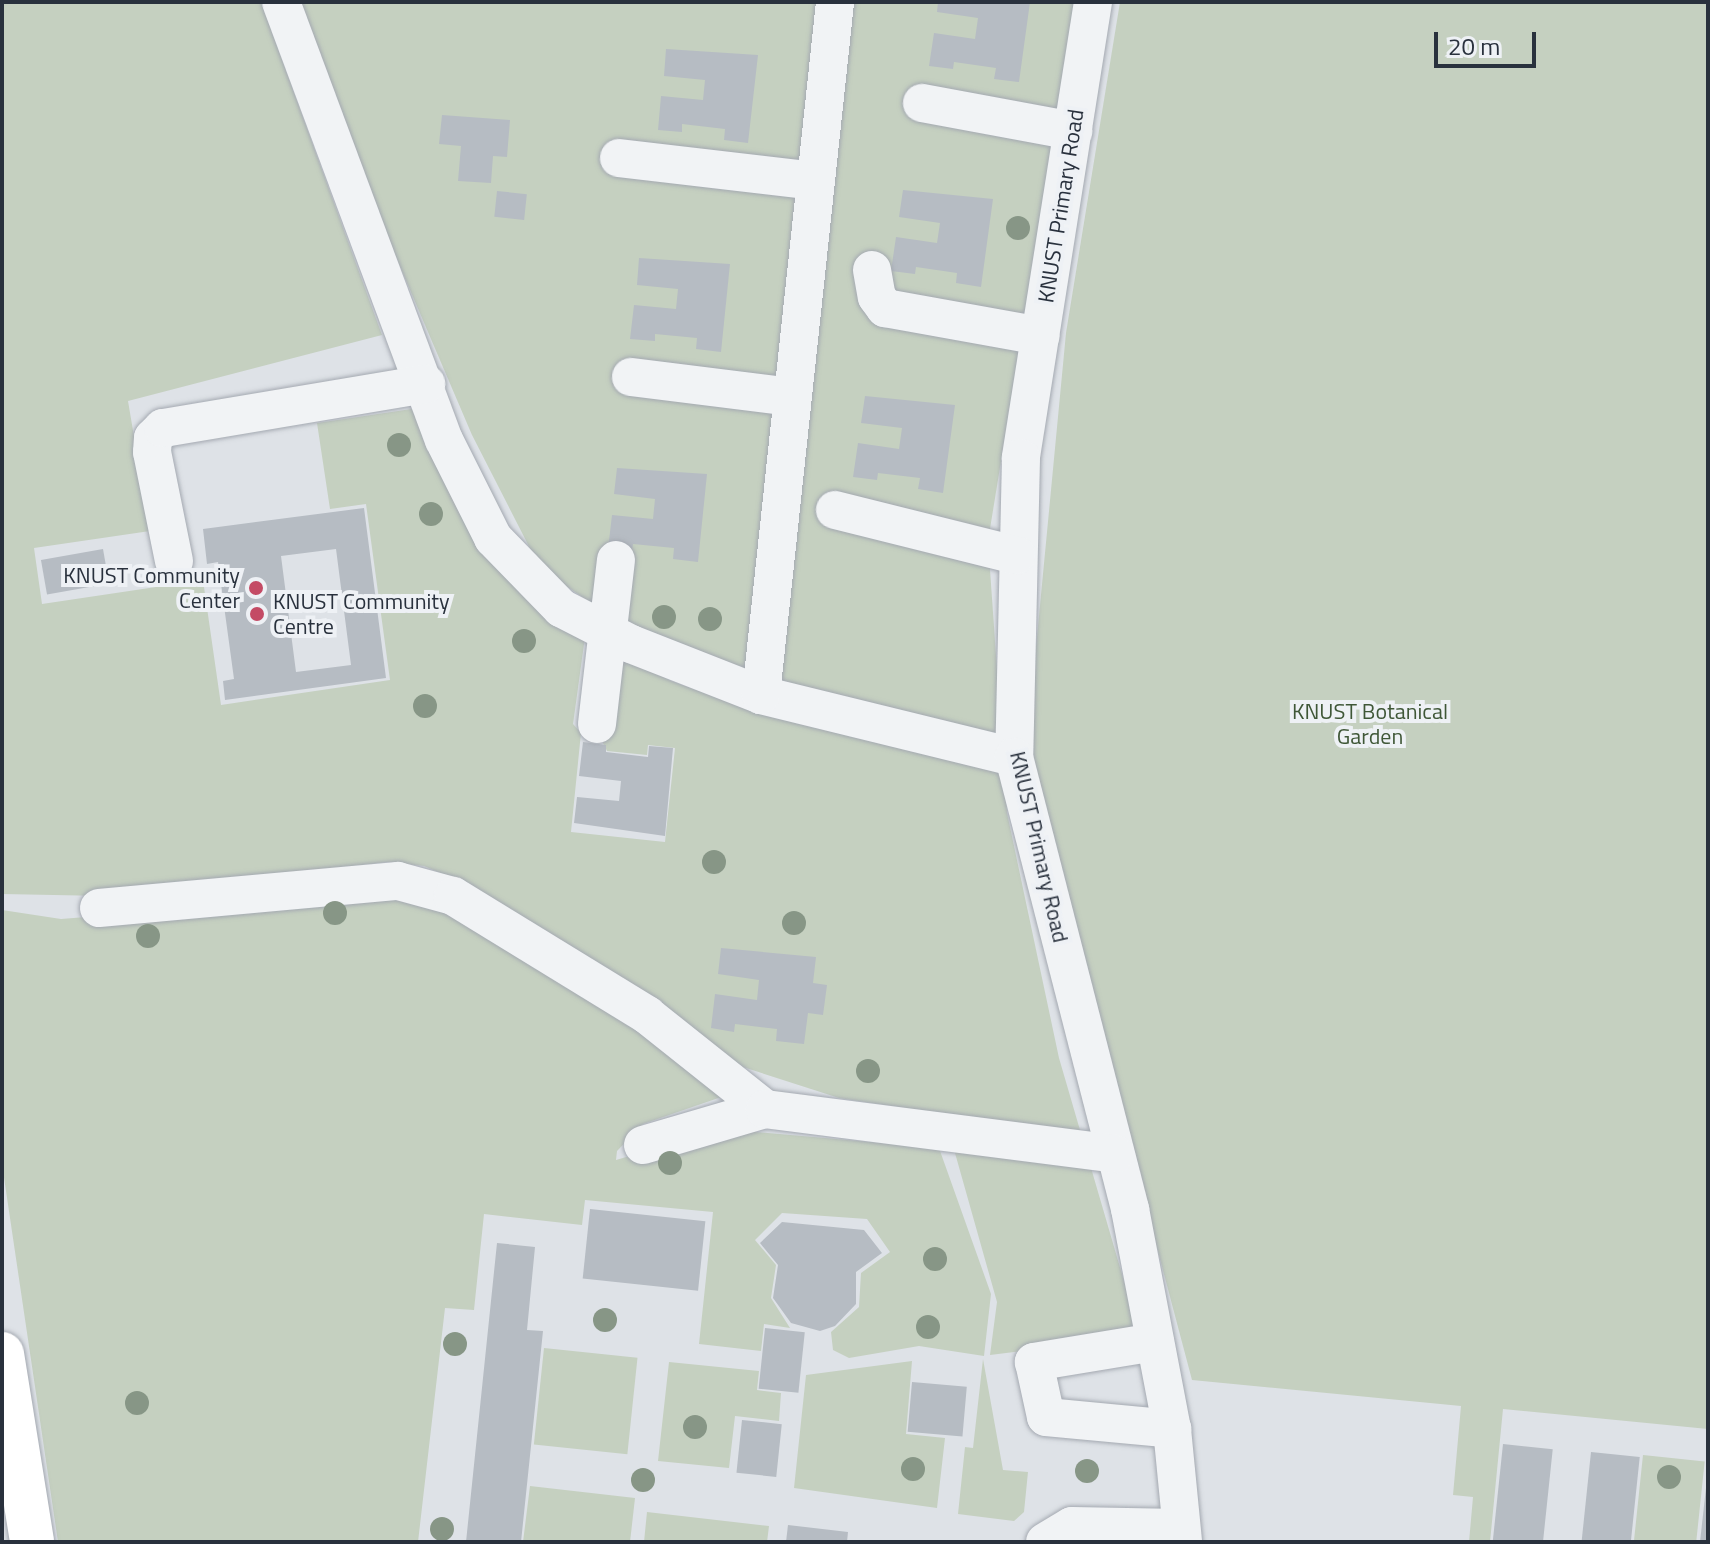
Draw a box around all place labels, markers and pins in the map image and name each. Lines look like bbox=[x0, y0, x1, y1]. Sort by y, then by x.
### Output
place label: KNUST Community Center bbox=[63, 562, 240, 614]
marker: KNUST Community Center bbox=[247, 579, 265, 597]
place label: KNUST Community Centre bbox=[273, 588, 450, 640]
marker: KNUST Community Centre bbox=[248, 605, 266, 623]

